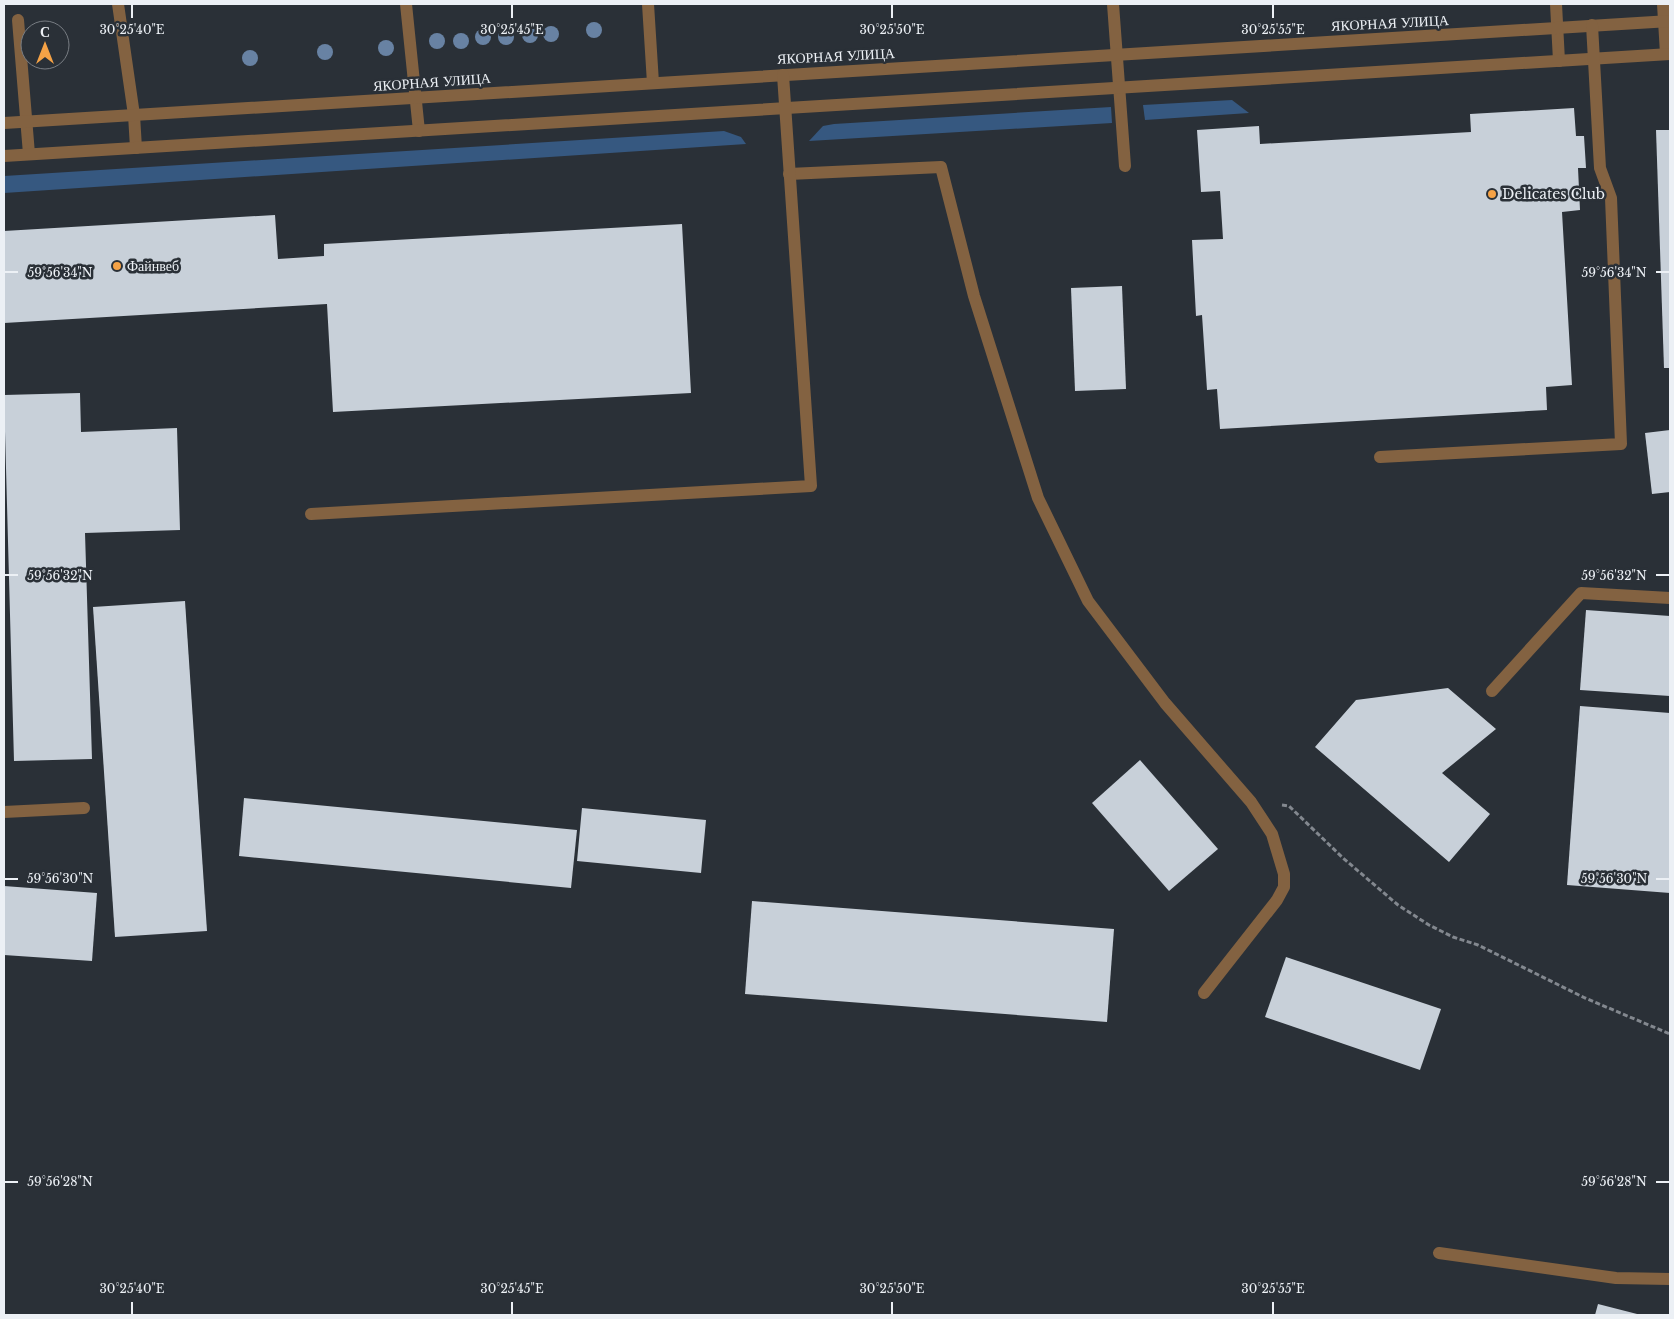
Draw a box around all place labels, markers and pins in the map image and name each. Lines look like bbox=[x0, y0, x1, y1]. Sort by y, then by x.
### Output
place label: Delicates Club bbox=[1502, 185, 1605, 203]
marker: Delicates Club bbox=[1486, 188, 1498, 200]
place label: Файнвеб bbox=[127, 257, 179, 275]
marker: Файнвеб bbox=[111, 260, 123, 272]

